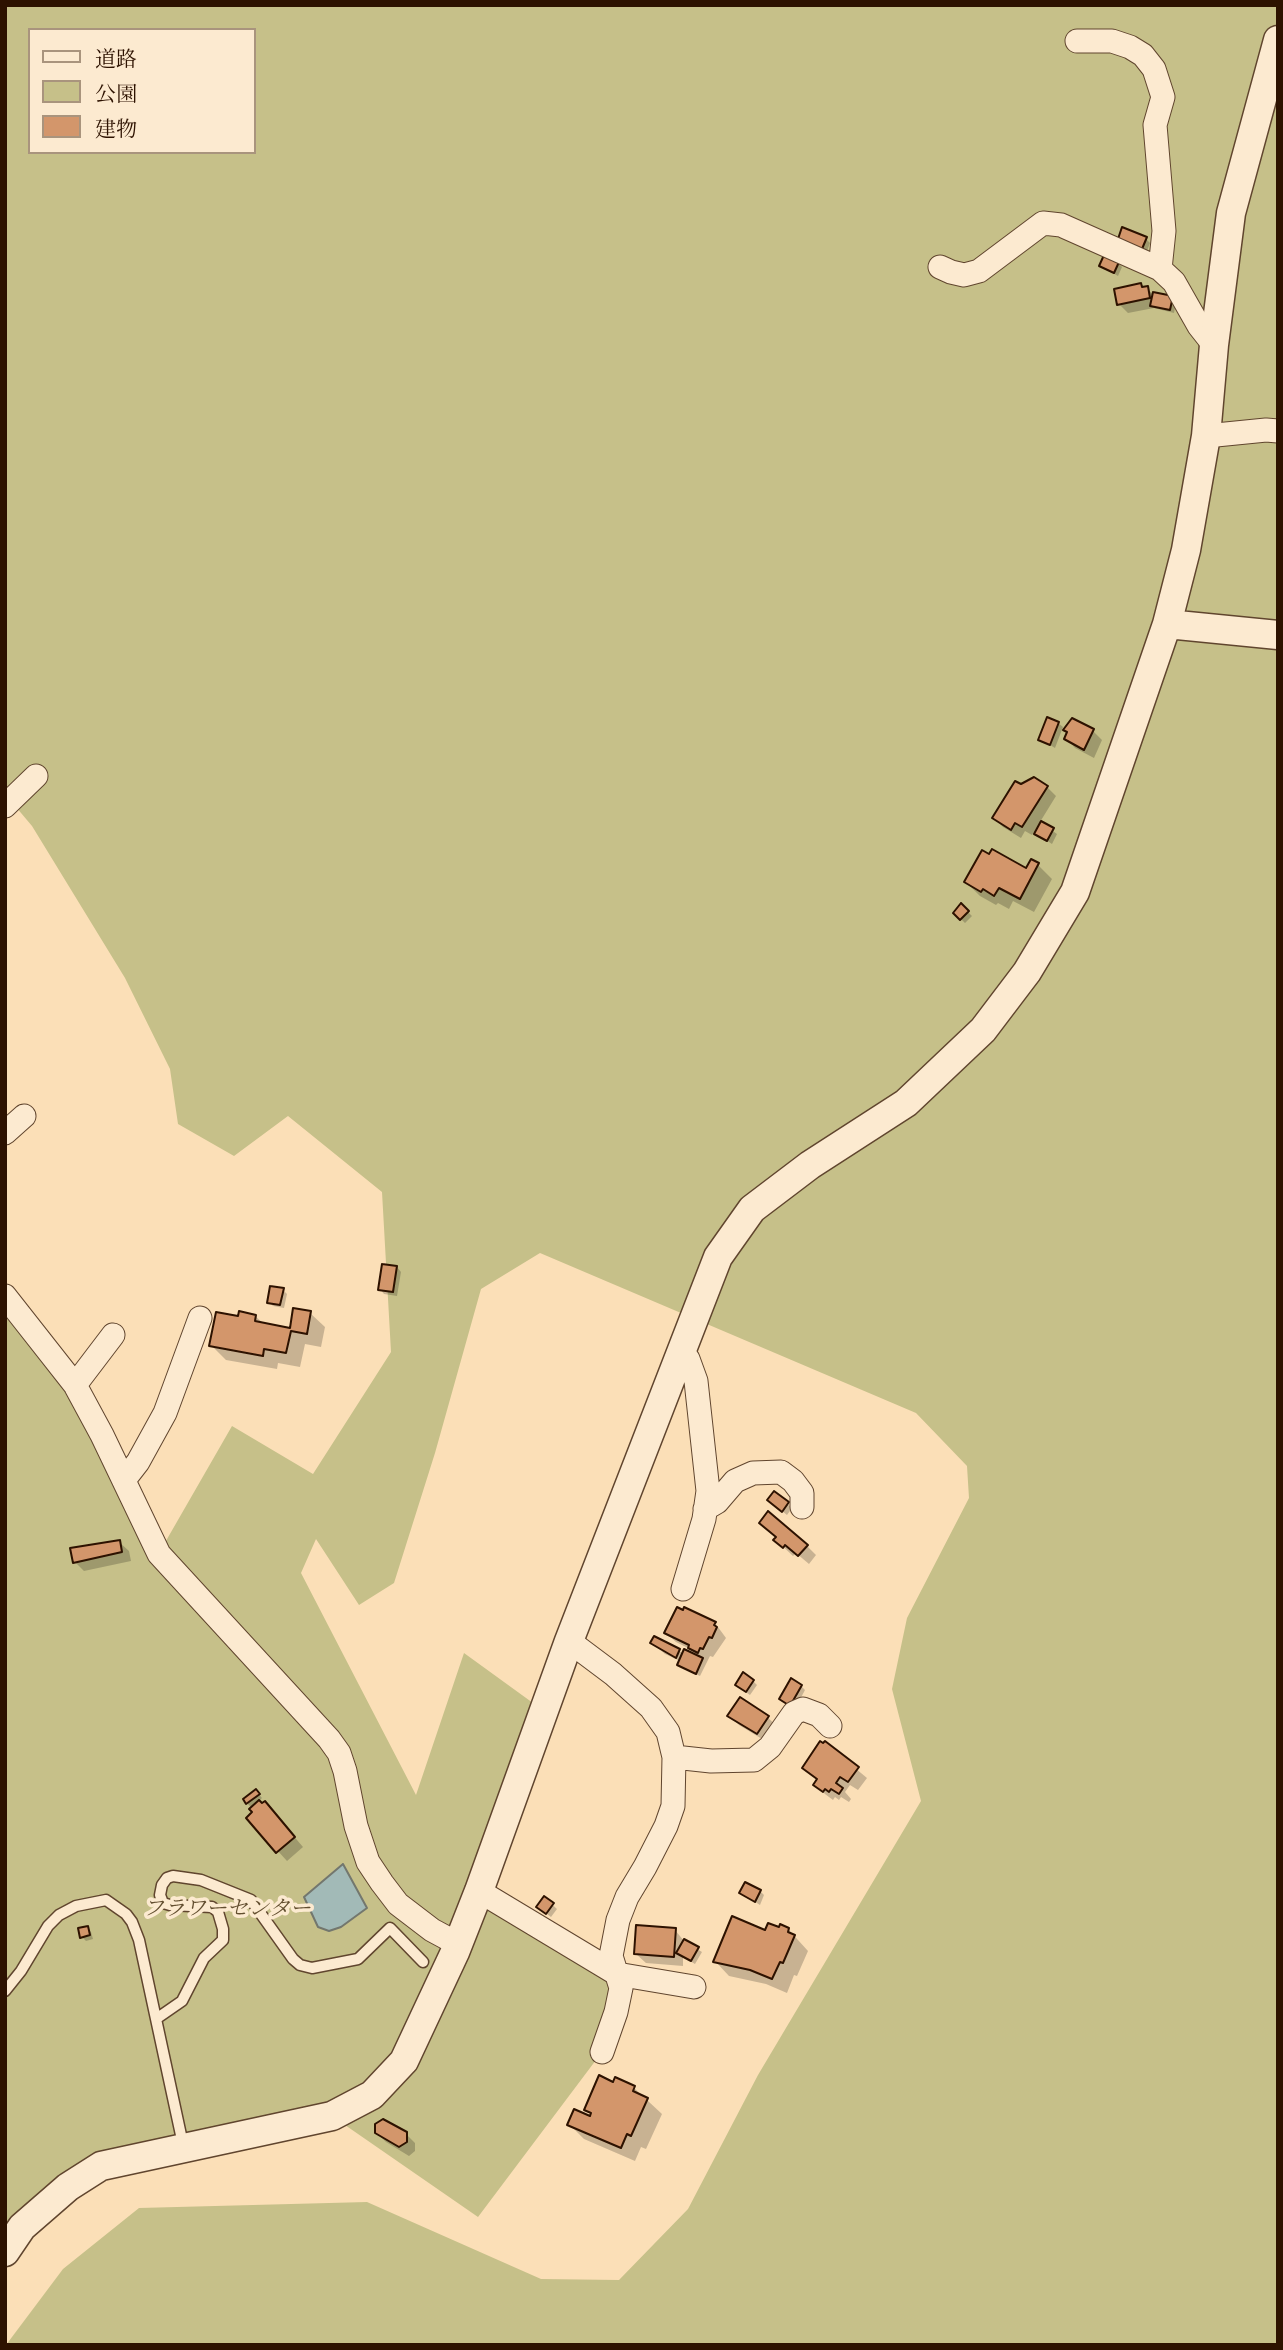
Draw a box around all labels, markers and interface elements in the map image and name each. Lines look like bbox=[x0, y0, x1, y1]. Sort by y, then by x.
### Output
legend bbox=[28, 28, 256, 154]
text: 道路 bbox=[95, 47, 137, 71]
text: 公園 bbox=[95, 82, 137, 106]
text: 建物 bbox=[95, 117, 137, 141]
park label: フラワーセンター bbox=[143, 1897, 311, 1923]

